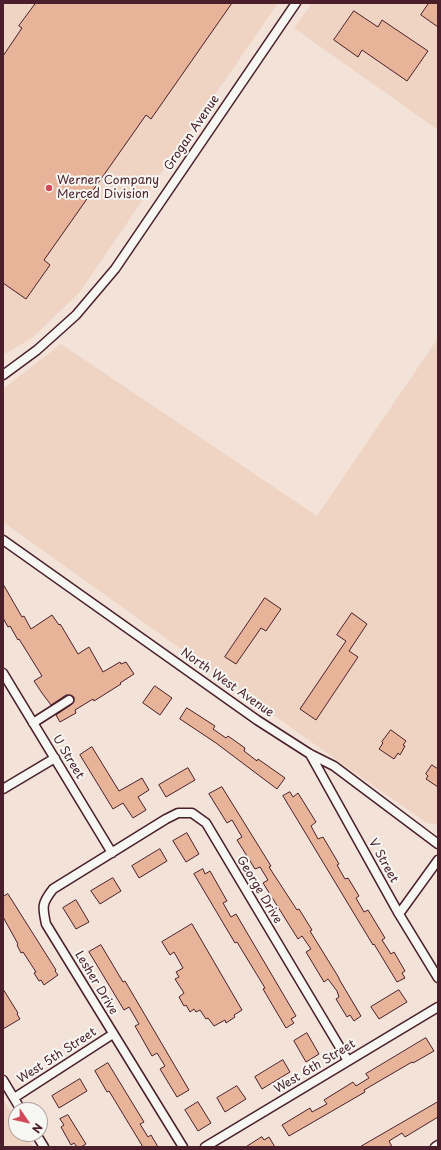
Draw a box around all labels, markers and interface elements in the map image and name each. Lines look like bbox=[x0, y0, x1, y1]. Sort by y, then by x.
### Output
street label: Grogan Avenue bbox=[161, 93, 223, 173]
place label: Werner Company Merced Division bbox=[57, 174, 159, 202]
marker: Werner Company Merced Division bbox=[44, 183, 54, 193]
street label: North West Avenue bbox=[178, 645, 276, 721]
street label: U Street bbox=[49, 732, 87, 782]
street label: V Street bbox=[365, 836, 401, 886]
street label: George Drive bbox=[233, 854, 285, 926]
street label: Lesher Drive bbox=[71, 949, 121, 1017]
street label: West 5th Street bbox=[15, 1025, 99, 1087]
street label: West 6th Street bbox=[272, 1037, 358, 1097]
north arrow bbox=[8, 1102, 48, 1142]
text: N bbox=[28, 1120, 47, 1137]

